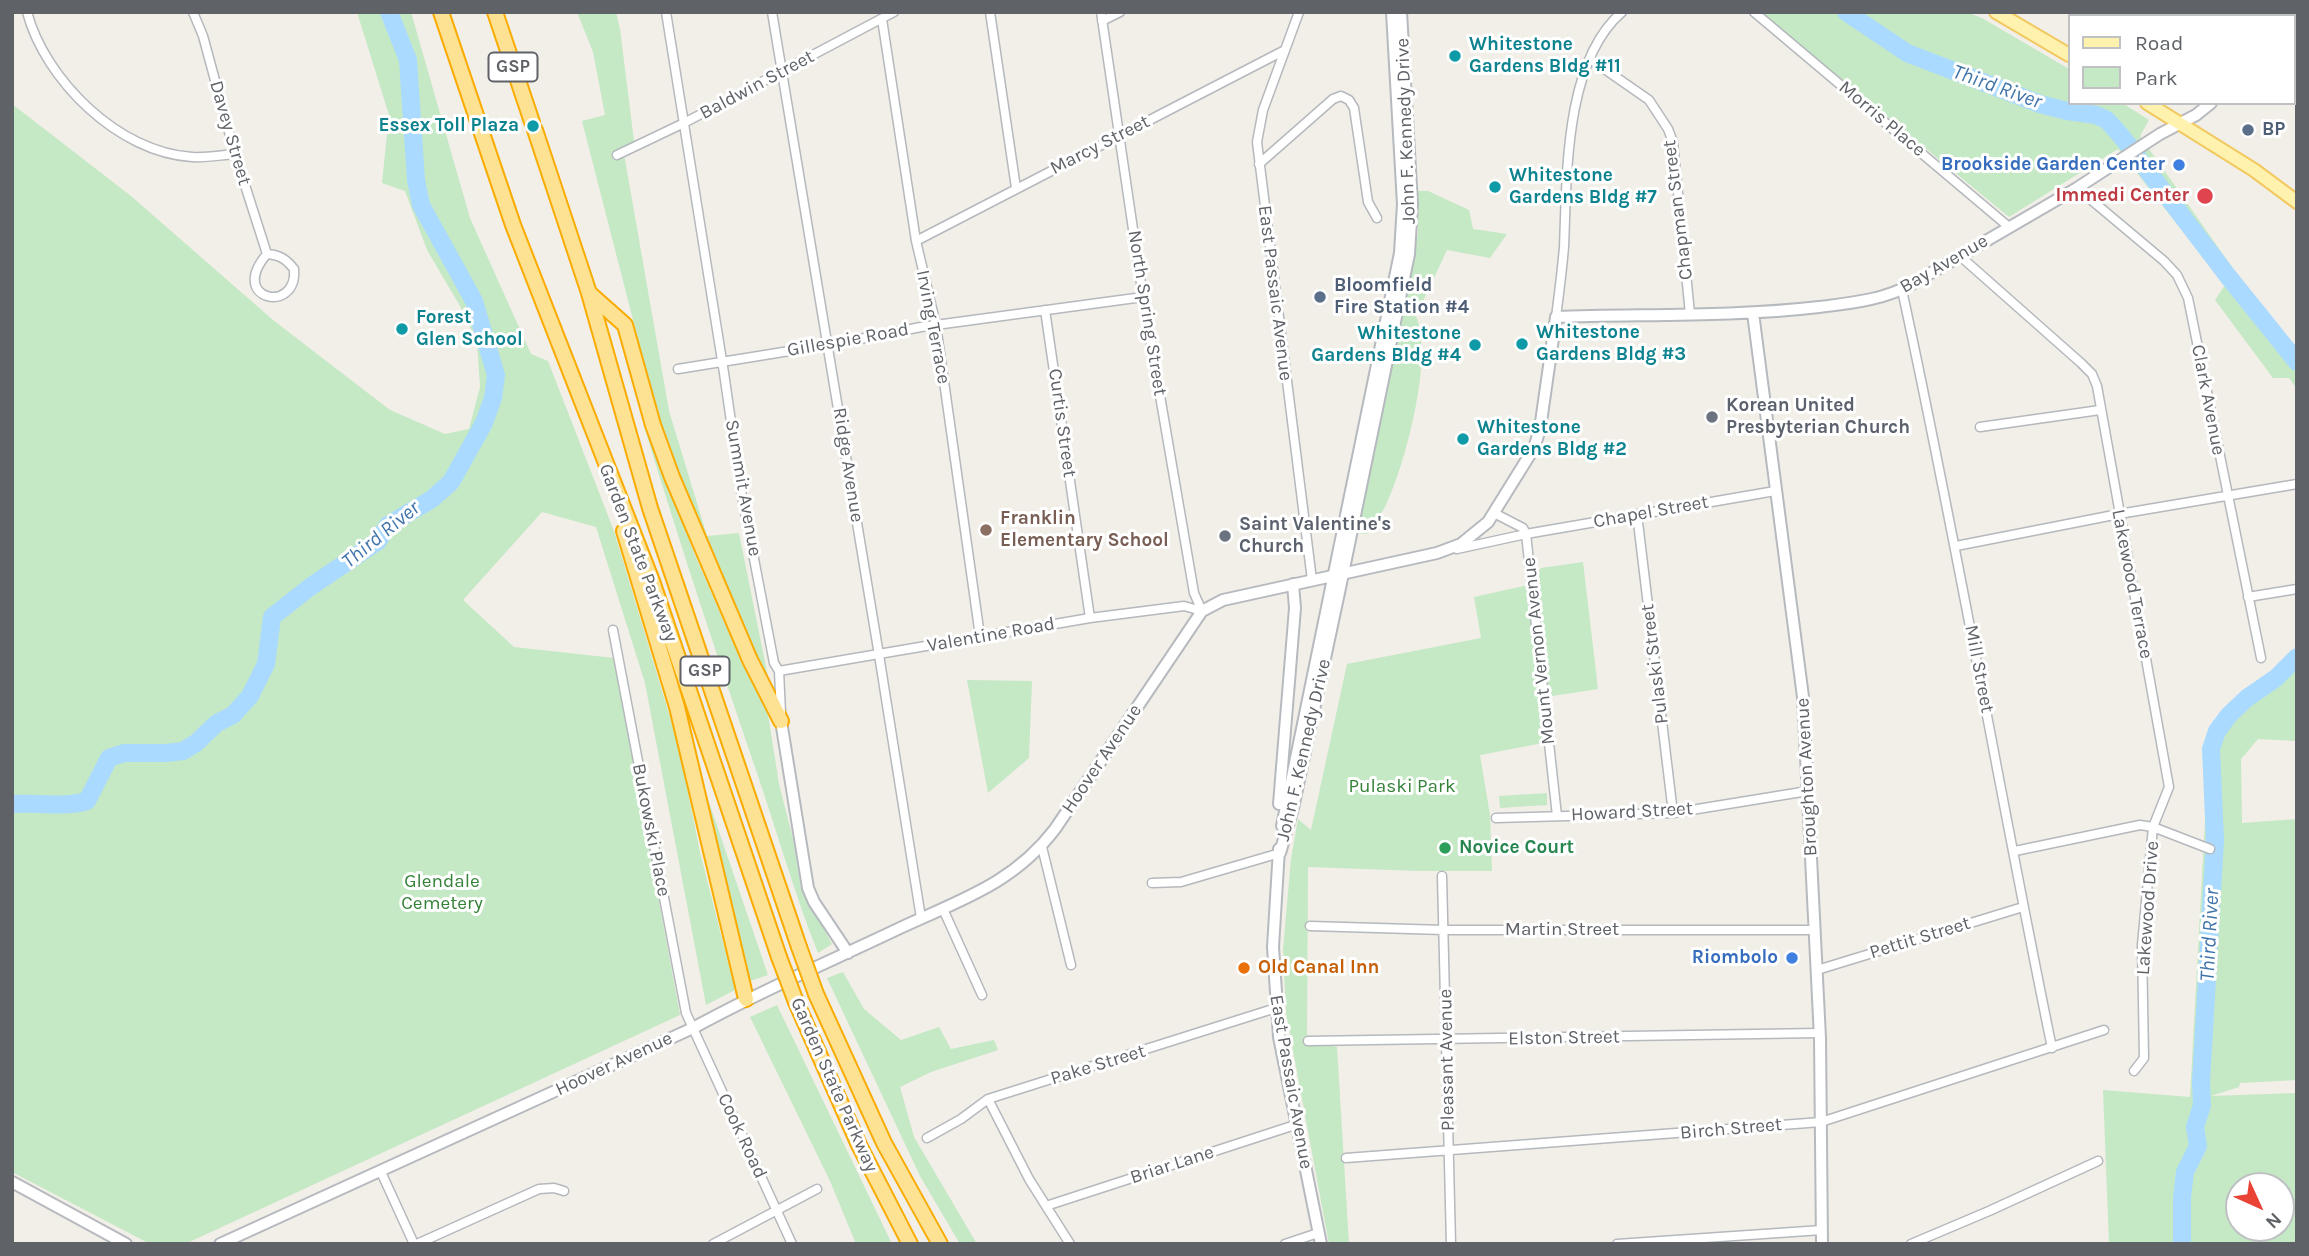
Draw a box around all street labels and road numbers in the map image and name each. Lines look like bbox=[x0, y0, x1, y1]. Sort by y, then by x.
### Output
street label: John F. Kennedy Drive bbox=[1391, 37, 1421, 225]
street label: Baldwin Street bbox=[696, 45, 818, 125]
road number: GSP bbox=[489, 52, 538, 82]
street label: Morris Place bbox=[1834, 76, 1930, 162]
street label: Davey Street bbox=[204, 78, 256, 188]
street label: Marcy Street bbox=[1046, 110, 1154, 180]
street label: Chapman Street bbox=[1658, 139, 1698, 281]
street label: East Passaic Avenue bbox=[1253, 204, 1297, 382]
street label: North Spring Street bbox=[1123, 229, 1171, 397]
street label: Bay Avenue bbox=[1896, 230, 1992, 298]
street label: Irving Terrace bbox=[911, 268, 955, 386]
street label: Gillespie Road bbox=[785, 318, 911, 362]
street label: Clark Avenue bbox=[2186, 343, 2230, 457]
street label: Curtis Street bbox=[1043, 367, 1081, 479]
street label: Ridge Avenue bbox=[828, 406, 868, 524]
street label: Summit Avenue bbox=[720, 418, 766, 558]
street label: Garden State Parkway bbox=[594, 461, 682, 645]
street label: Chapel Street bbox=[1592, 491, 1710, 533]
street label: Lakewood Terrace bbox=[2106, 507, 2158, 661]
street label: Mount Vernon Avenue bbox=[1518, 556, 1560, 746]
street label: Pulaski Street bbox=[1636, 603, 1674, 725]
street label: Valentine Road bbox=[925, 613, 1057, 657]
street label: Mill Street bbox=[1959, 623, 1999, 715]
road number: GSP bbox=[680, 656, 730, 686]
street label: John F. Kennedy Drive bbox=[1272, 657, 1336, 843]
street label: Broughton Avenue bbox=[1791, 697, 1823, 857]
street label: Hoover Avenue bbox=[1057, 700, 1147, 818]
street label: Bukowski Place bbox=[627, 762, 675, 898]
street label: Howard Street bbox=[1570, 797, 1694, 827]
street label: Lakewood Drive bbox=[2132, 840, 2164, 976]
street label: Pettit Street bbox=[1867, 912, 1973, 964]
street label: Martin Street bbox=[1505, 919, 1619, 941]
street label: Pleasant Avenue bbox=[1434, 989, 1460, 1131]
street label: East Passaic Avenue bbox=[1264, 993, 1318, 1171]
street label: Garden State Parkway bbox=[785, 994, 883, 1176]
street label: Elston Street bbox=[1508, 1026, 1620, 1050]
street label: Hoover Avenue bbox=[552, 1027, 676, 1101]
street label: Pake Street bbox=[1048, 1040, 1148, 1090]
street label: Cook Road bbox=[712, 1090, 772, 1182]
street label: Birch Street bbox=[1679, 1113, 1783, 1145]
street label: Briar Lane bbox=[1127, 1141, 1217, 1189]

